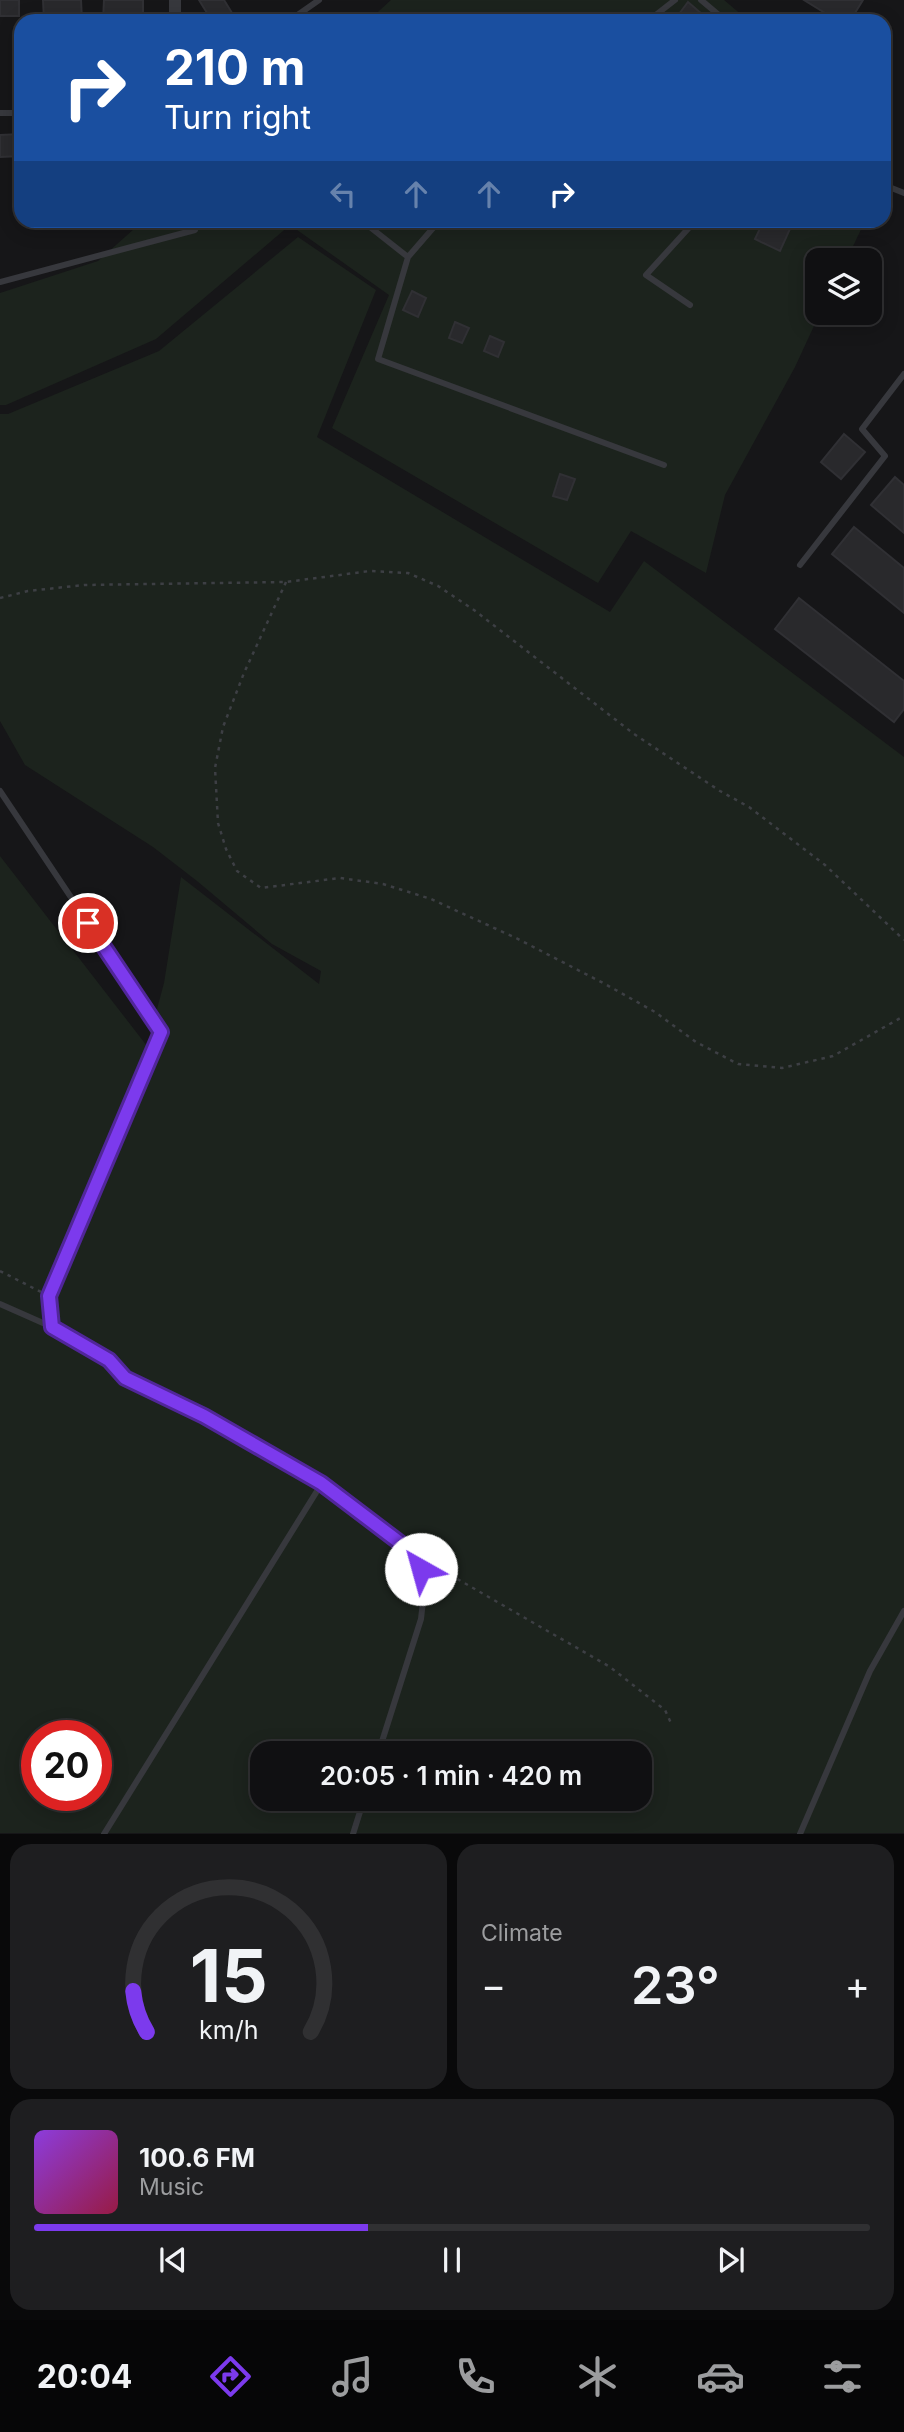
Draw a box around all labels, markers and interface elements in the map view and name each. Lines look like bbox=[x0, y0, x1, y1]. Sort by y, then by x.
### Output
text: 210 m bbox=[164, 38, 305, 97]
icon: right bbox=[49, 42, 140, 133]
text: Turn right bbox=[164, 98, 311, 137]
icon: left bbox=[324, 175, 362, 213]
icon: ahead bbox=[397, 175, 435, 213]
icon: ahead bbox=[470, 175, 508, 213]
icon: right bbox=[543, 175, 581, 213]
map controls bbox=[805, 248, 882, 325]
button: layers bbox=[805, 248, 882, 325]
pin bbox=[58, 893, 118, 953]
icon: arrive bbox=[69, 904, 107, 942]
position arrow bbox=[384, 1532, 458, 1606]
speed limit sign: 20 bbox=[21, 1720, 112, 1811]
text: 20:05 · 1 min · 420 m bbox=[320, 1760, 582, 1791]
text: Climate bbox=[481, 1919, 563, 1947]
text: 15 bbox=[190, 1932, 267, 2021]
text: 23° bbox=[631, 1954, 720, 2017]
text: − bbox=[481, 1962, 506, 2008]
text: + bbox=[845, 1962, 870, 2008]
text: km/h bbox=[199, 2015, 258, 2045]
text: 100.6 FM bbox=[139, 2142, 255, 2173]
text: Music bbox=[139, 2173, 204, 2201]
icon: previous bbox=[154, 2241, 192, 2279]
icon: pause bbox=[433, 2241, 471, 2279]
icon: next bbox=[712, 2241, 750, 2279]
icon: directions bbox=[206, 2352, 255, 2401]
icon: music bbox=[328, 2352, 377, 2401]
icon: phone bbox=[451, 2352, 500, 2401]
icon: climate bbox=[573, 2352, 622, 2401]
icon: car bbox=[696, 2352, 745, 2401]
icon: filters bbox=[818, 2352, 867, 2401]
text: 20:04 bbox=[37, 2357, 132, 2396]

